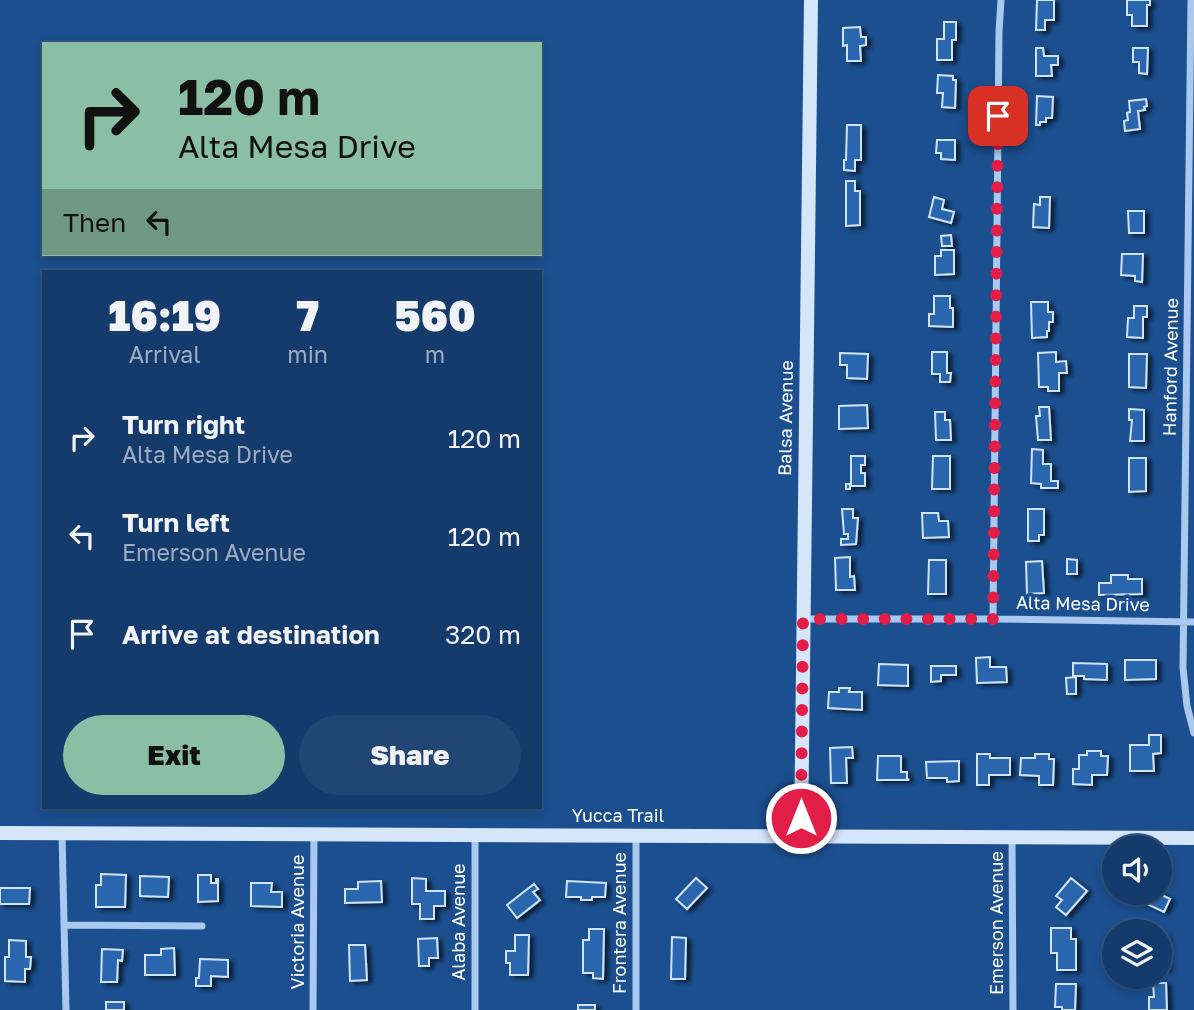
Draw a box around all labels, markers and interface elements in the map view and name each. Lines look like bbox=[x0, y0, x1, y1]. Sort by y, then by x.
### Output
text: 120 m bbox=[178, 67, 320, 126]
icon: right bbox=[63, 70, 154, 161]
pin bbox=[968, 86, 1028, 146]
icon: arrive bbox=[979, 97, 1017, 135]
text: Alta Mesa Drive bbox=[178, 127, 416, 165]
icon: left bbox=[140, 203, 178, 241]
text: Then bbox=[63, 207, 126, 238]
text: 16:19 bbox=[108, 290, 221, 340]
text: 7 bbox=[296, 290, 319, 340]
text: 560 bbox=[394, 290, 476, 340]
street label: Hanford Avenue bbox=[1158, 298, 1182, 436]
text: Arrival bbox=[129, 340, 201, 368]
text: min bbox=[287, 340, 328, 368]
text: m bbox=[425, 340, 445, 368]
street label: Balsa Avenue bbox=[773, 360, 797, 476]
text: Turn right bbox=[122, 409, 245, 440]
icon: right bbox=[63, 419, 101, 457]
text: 120 m bbox=[448, 423, 521, 454]
text: Alta Mesa Drive bbox=[122, 440, 293, 468]
text: Turn left bbox=[122, 507, 230, 538]
icon: left bbox=[63, 517, 101, 555]
text: 120 m bbox=[448, 521, 521, 552]
text: Emerson Avenue bbox=[122, 538, 306, 566]
street label: Alta Mesa Drive bbox=[1016, 591, 1150, 615]
icon: arrive bbox=[63, 615, 101, 653]
text: Arrive at destination bbox=[122, 619, 380, 650]
text: 320 m bbox=[445, 619, 521, 650]
button: Exit bbox=[63, 715, 285, 795]
button: Share bbox=[299, 715, 521, 795]
position arrow bbox=[764, 781, 838, 855]
street label: Yucca Trail bbox=[572, 804, 665, 826]
map controls bbox=[1102, 835, 1172, 989]
button: sound bbox=[1102, 835, 1172, 905]
street label: Emerson Avenue bbox=[985, 851, 1007, 995]
street label: Frontera Avenue bbox=[608, 852, 630, 994]
street label: Victoria Avenue bbox=[286, 855, 308, 989]
street label: Alaba Avenue bbox=[447, 864, 469, 980]
button: layers bbox=[1102, 919, 1172, 989]

